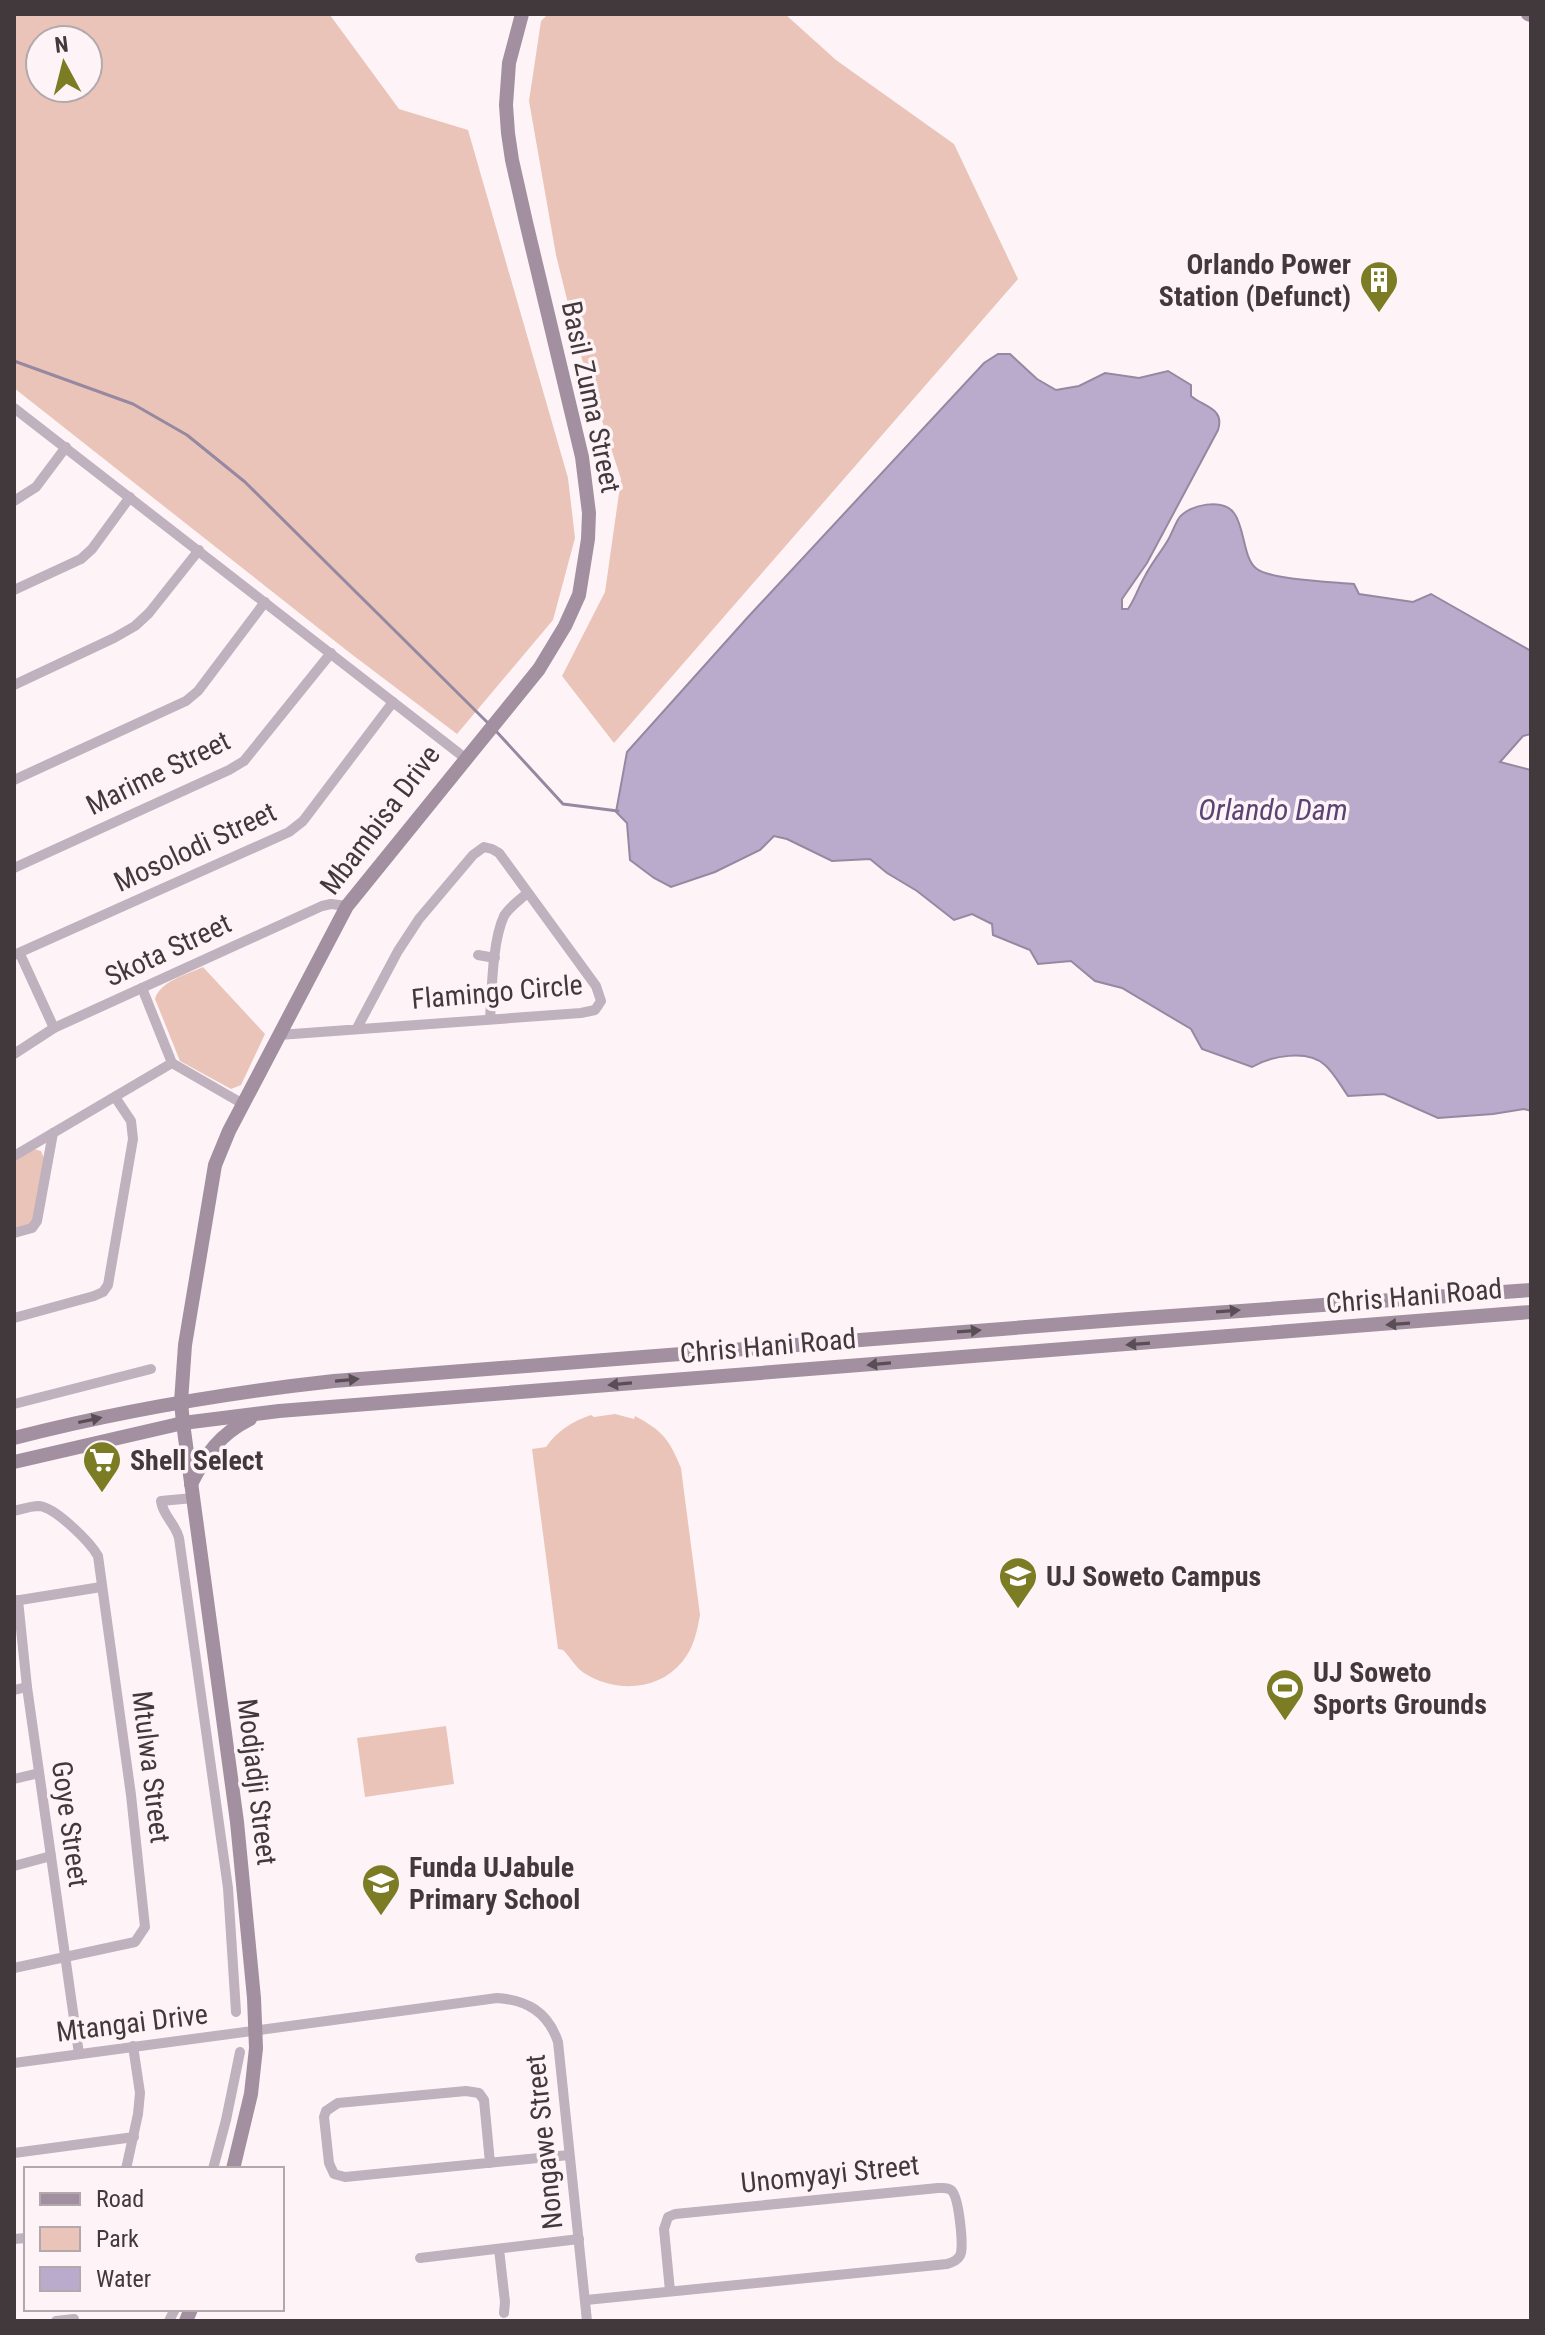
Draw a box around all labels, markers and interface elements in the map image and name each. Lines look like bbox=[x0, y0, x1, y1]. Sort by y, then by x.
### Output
north arrow bbox=[24, 24, 104, 104]
text: N bbox=[53, 31, 70, 58]
place label: Orlando Power Station (Defunct) bbox=[1159, 248, 1351, 313]
building icon: Orlando Power Station (Defunct) bbox=[1358, 259, 1400, 314]
street label: Basil Zuma Street bbox=[555, 298, 627, 496]
street label: Marime Street bbox=[81, 724, 235, 822]
street label: Mbambisa Drive bbox=[313, 739, 447, 901]
water label: Orlando Dam bbox=[1198, 792, 1348, 827]
street label: Mosolodi Street bbox=[109, 795, 281, 899]
street label: Skota Street bbox=[100, 907, 236, 993]
street label: Flamingo Circle bbox=[410, 968, 584, 1016]
street label: Chris Hani Road bbox=[1324, 1272, 1504, 1320]
one-way arrow bbox=[1216, 1304, 1241, 1317]
one-way arrow bbox=[1385, 1318, 1410, 1331]
street label: Chris Hani Road bbox=[678, 1322, 858, 1370]
one-way arrow bbox=[957, 1324, 982, 1337]
one-way arrow bbox=[1125, 1338, 1150, 1351]
one-way arrow bbox=[866, 1358, 891, 1371]
one-way arrow bbox=[335, 1373, 360, 1386]
one-way arrow bbox=[607, 1378, 632, 1391]
one-way arrow bbox=[78, 1413, 103, 1426]
supermarket icon: Shell Select bbox=[81, 1439, 123, 1494]
place label: Shell Select bbox=[130, 1444, 263, 1477]
school or university icon: UJ Soweto Campus bbox=[997, 1555, 1039, 1610]
place label: UJ Soweto Campus bbox=[1046, 1560, 1261, 1593]
place label: UJ Soweto Sports Grounds bbox=[1313, 1656, 1487, 1721]
sports icon: UJ Soweto Sports Grounds bbox=[1264, 1667, 1306, 1722]
street label: Mtulwa Street bbox=[125, 1689, 177, 1845]
street label: Modjadji Street bbox=[230, 1697, 284, 1867]
street label: Goye Street bbox=[45, 1759, 95, 1889]
place label: Funda UJabule Primary School bbox=[409, 1851, 580, 1916]
school or university icon: Funda UJabule Primary School bbox=[360, 1862, 402, 1917]
street label: Mtangai Drive bbox=[54, 1997, 210, 2049]
street label: Nongawe Street bbox=[518, 2053, 570, 2231]
street label: Unomyayi Street bbox=[739, 2148, 921, 2200]
legend bbox=[24, 2167, 284, 2311]
text: Road bbox=[96, 2185, 144, 2213]
text: Park bbox=[96, 2225, 139, 2253]
text: Water bbox=[96, 2265, 151, 2293]

